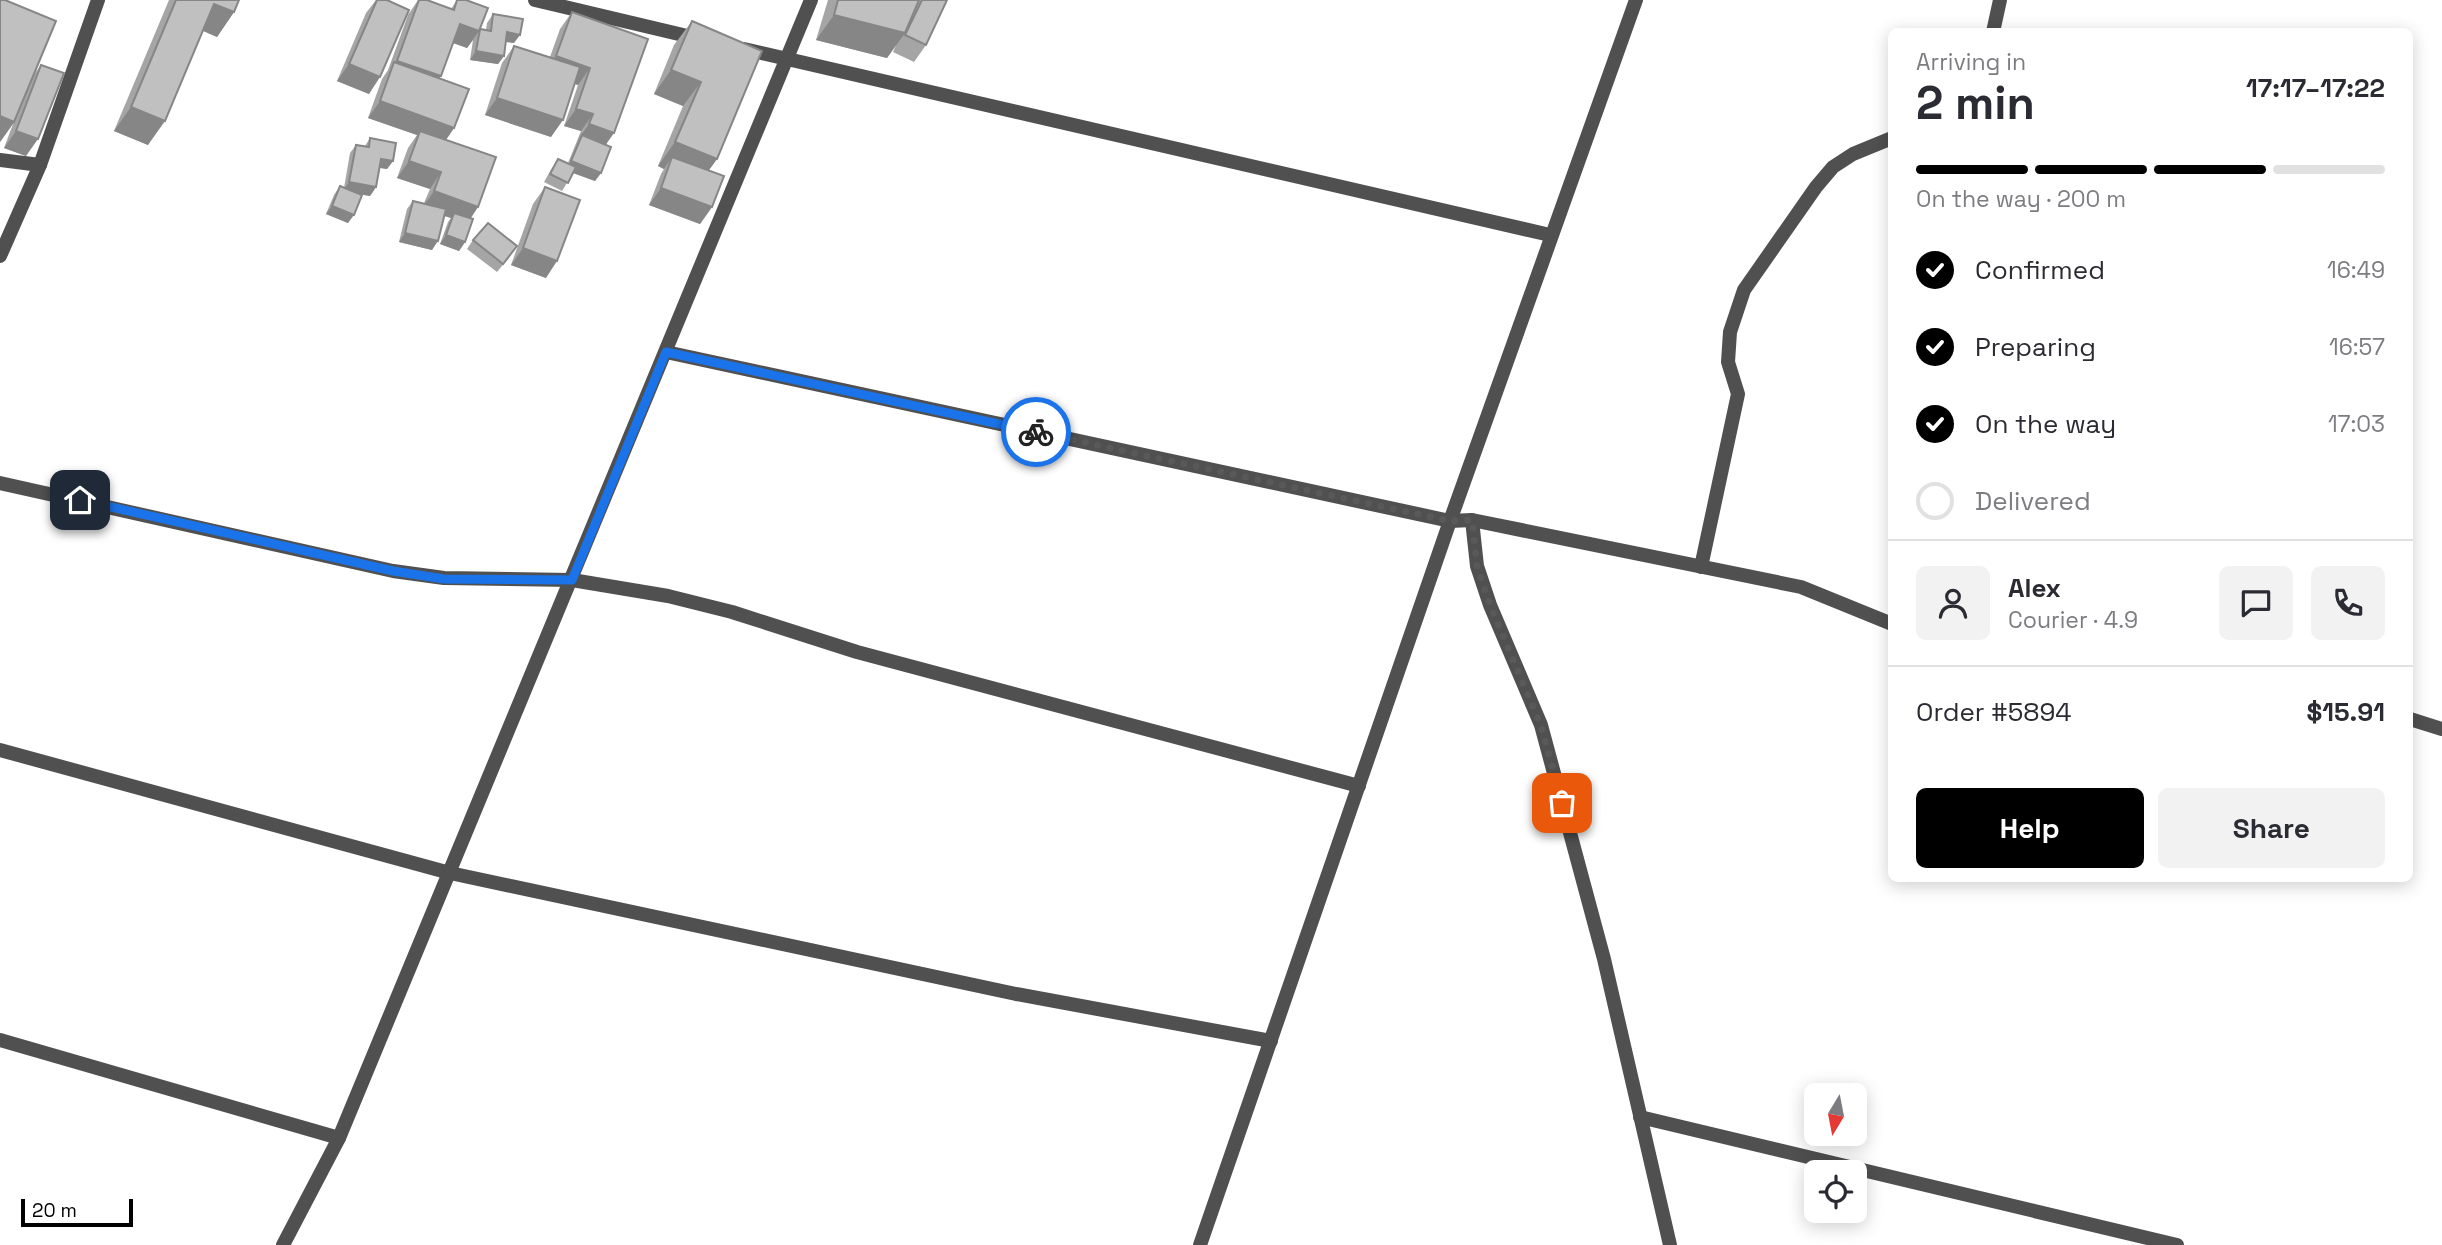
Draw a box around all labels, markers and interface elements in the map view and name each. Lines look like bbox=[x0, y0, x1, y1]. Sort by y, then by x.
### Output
text: Arriving in bbox=[1916, 47, 2026, 77]
text: 17:17–17:22 bbox=[2246, 71, 2385, 105]
text: 2 min bbox=[1916, 74, 2035, 132]
text: On the way · 200 m bbox=[1916, 184, 2126, 214]
icon: check bbox=[1916, 251, 1954, 289]
text: Confirmed bbox=[1975, 253, 2105, 287]
text: 16:49 bbox=[2327, 255, 2385, 285]
icon: check bbox=[1916, 328, 1954, 366]
text: Preparing bbox=[1975, 330, 2096, 364]
text: 16:57 bbox=[2329, 332, 2385, 362]
courier bbox=[1001, 397, 1071, 467]
icon: check bbox=[1916, 405, 1954, 443]
text: On the way bbox=[1975, 407, 2116, 441]
text: 17:03 bbox=[2328, 409, 2385, 439]
icon: bike bbox=[1017, 413, 1055, 451]
pin bbox=[50, 470, 110, 530]
icon: home bbox=[61, 481, 99, 519]
text: Delivered bbox=[1975, 484, 2091, 518]
button: person bbox=[1916, 566, 1990, 640]
button: chat bbox=[2219, 566, 2293, 640]
button: phone bbox=[2311, 566, 2385, 640]
text: Alex bbox=[2008, 571, 2061, 605]
text: Courier · 4.9 bbox=[2008, 605, 2138, 635]
text: Order #5894 bbox=[1916, 695, 2072, 729]
text: $15.91 bbox=[2306, 695, 2385, 729]
pin bbox=[1532, 773, 1592, 833]
icon: bag bbox=[1543, 784, 1581, 822]
button: Help bbox=[1916, 788, 2144, 868]
button: Share bbox=[2158, 788, 2385, 868]
north arrow bbox=[1804, 1083, 1867, 1146]
map controls bbox=[1804, 1083, 1867, 1223]
button: locate bbox=[1804, 1160, 1867, 1223]
scale bar bbox=[21, 1196, 133, 1228]
text: 20 m bbox=[32, 1198, 77, 1223]

